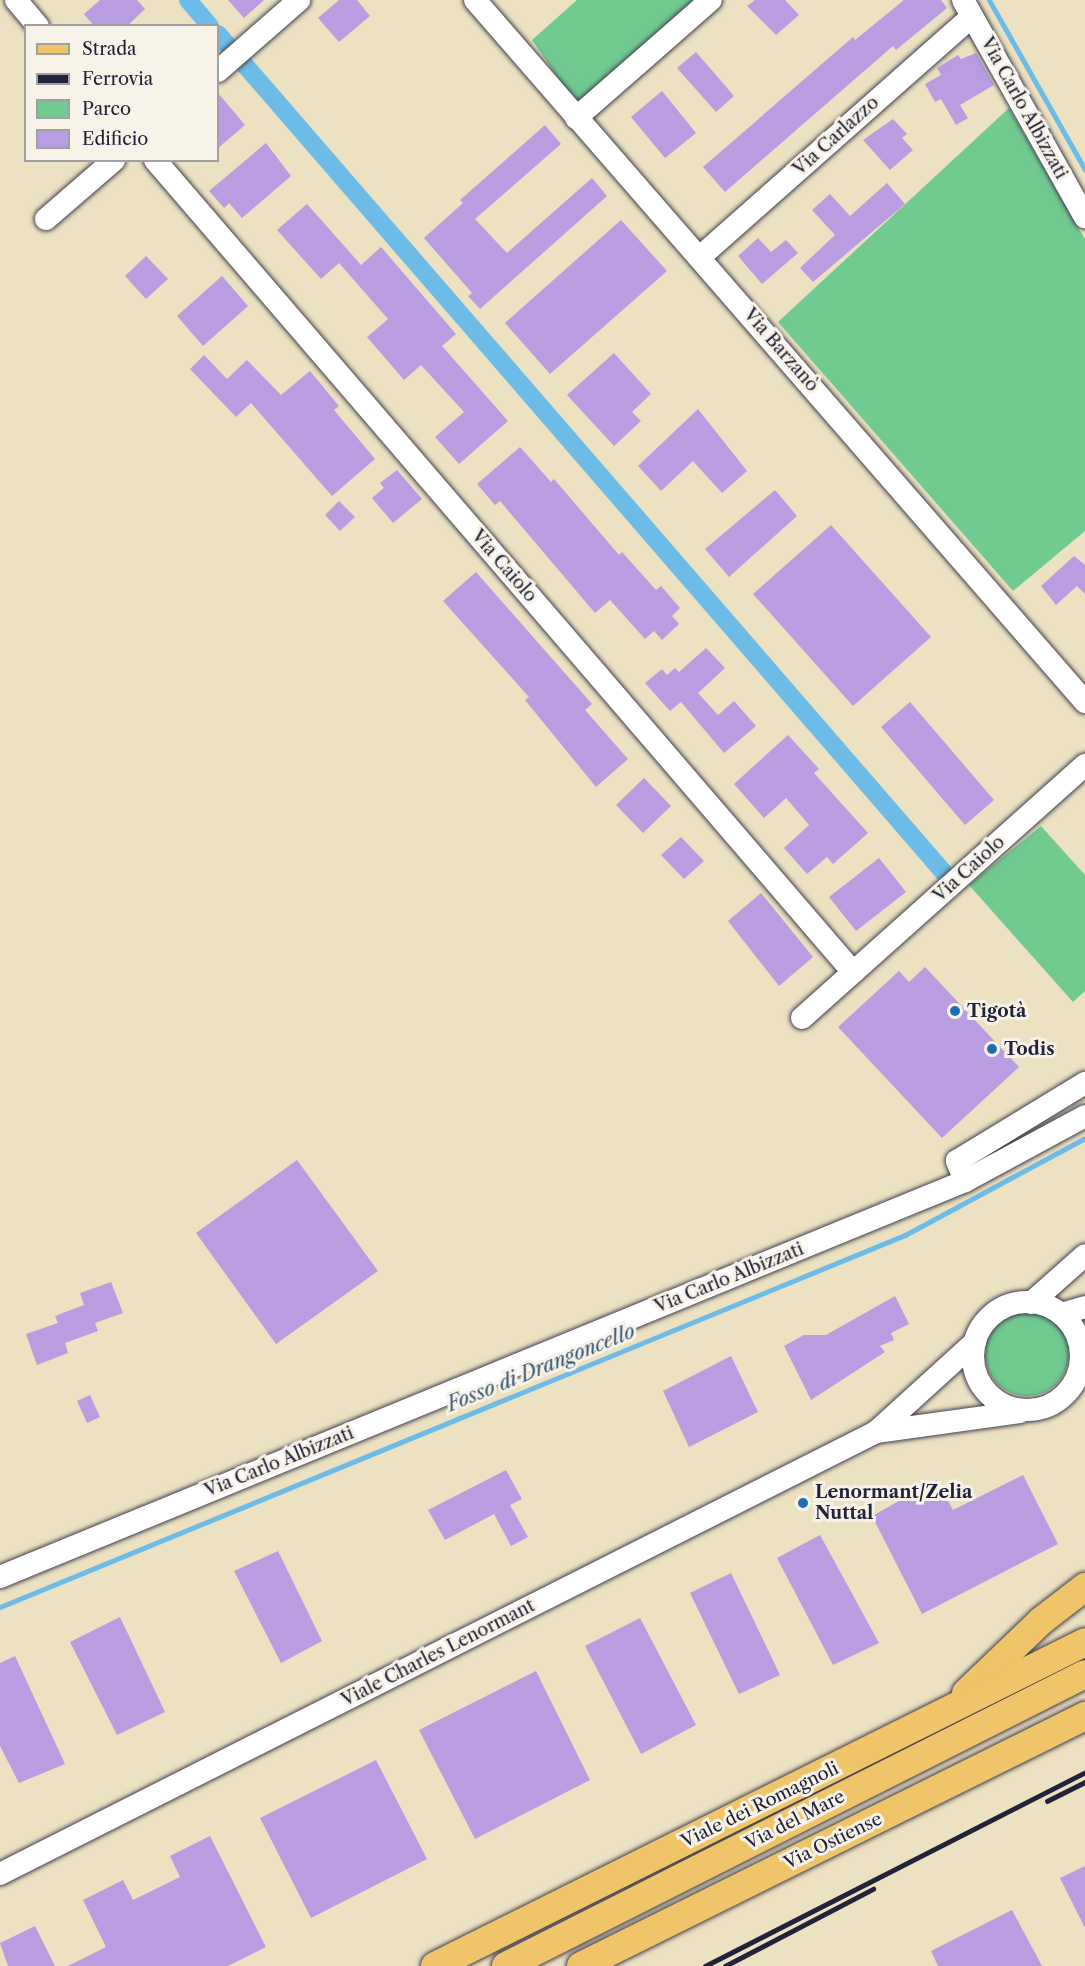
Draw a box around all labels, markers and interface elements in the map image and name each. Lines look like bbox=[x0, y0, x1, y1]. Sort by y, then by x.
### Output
legend bbox=[24, 24, 219, 162]
street label: Via Carlo Albizzati bbox=[976, 33, 1072, 183]
text: Strada bbox=[82, 38, 137, 60]
text: Ferrovia bbox=[82, 68, 153, 90]
street label: Via Carlazzo bbox=[789, 92, 883, 180]
text: Parco bbox=[82, 98, 131, 120]
text: Edificio bbox=[82, 128, 148, 150]
street label: Via Barzanò bbox=[739, 304, 823, 396]
street label: Via Caiolo bbox=[467, 525, 541, 607]
street label: Via Caiolo bbox=[929, 831, 1009, 907]
place label: Tigotà bbox=[967, 1000, 1026, 1022]
marker: Tigotà bbox=[948, 1004, 962, 1018]
place label: Todis bbox=[1004, 1038, 1054, 1060]
marker: Todis bbox=[985, 1042, 999, 1056]
street label: Via Carlo Albizzati bbox=[651, 1238, 807, 1318]
water label: Fosso di Drangoncello bbox=[443, 1319, 639, 1417]
street label: Via Carlo Albizzati bbox=[201, 1422, 357, 1502]
place label: Lenormant/Zelia Nuttal bbox=[815, 1482, 972, 1524]
marker: Lenormant/Zelia Nuttal bbox=[796, 1496, 810, 1510]
street label: Viale Charles Lenormant bbox=[338, 1595, 538, 1711]
street label: Viale dei Romagnoli bbox=[678, 1757, 842, 1853]
street label: Via del Mare bbox=[742, 1786, 848, 1854]
street label: Via Ostiense bbox=[780, 1808, 886, 1874]

